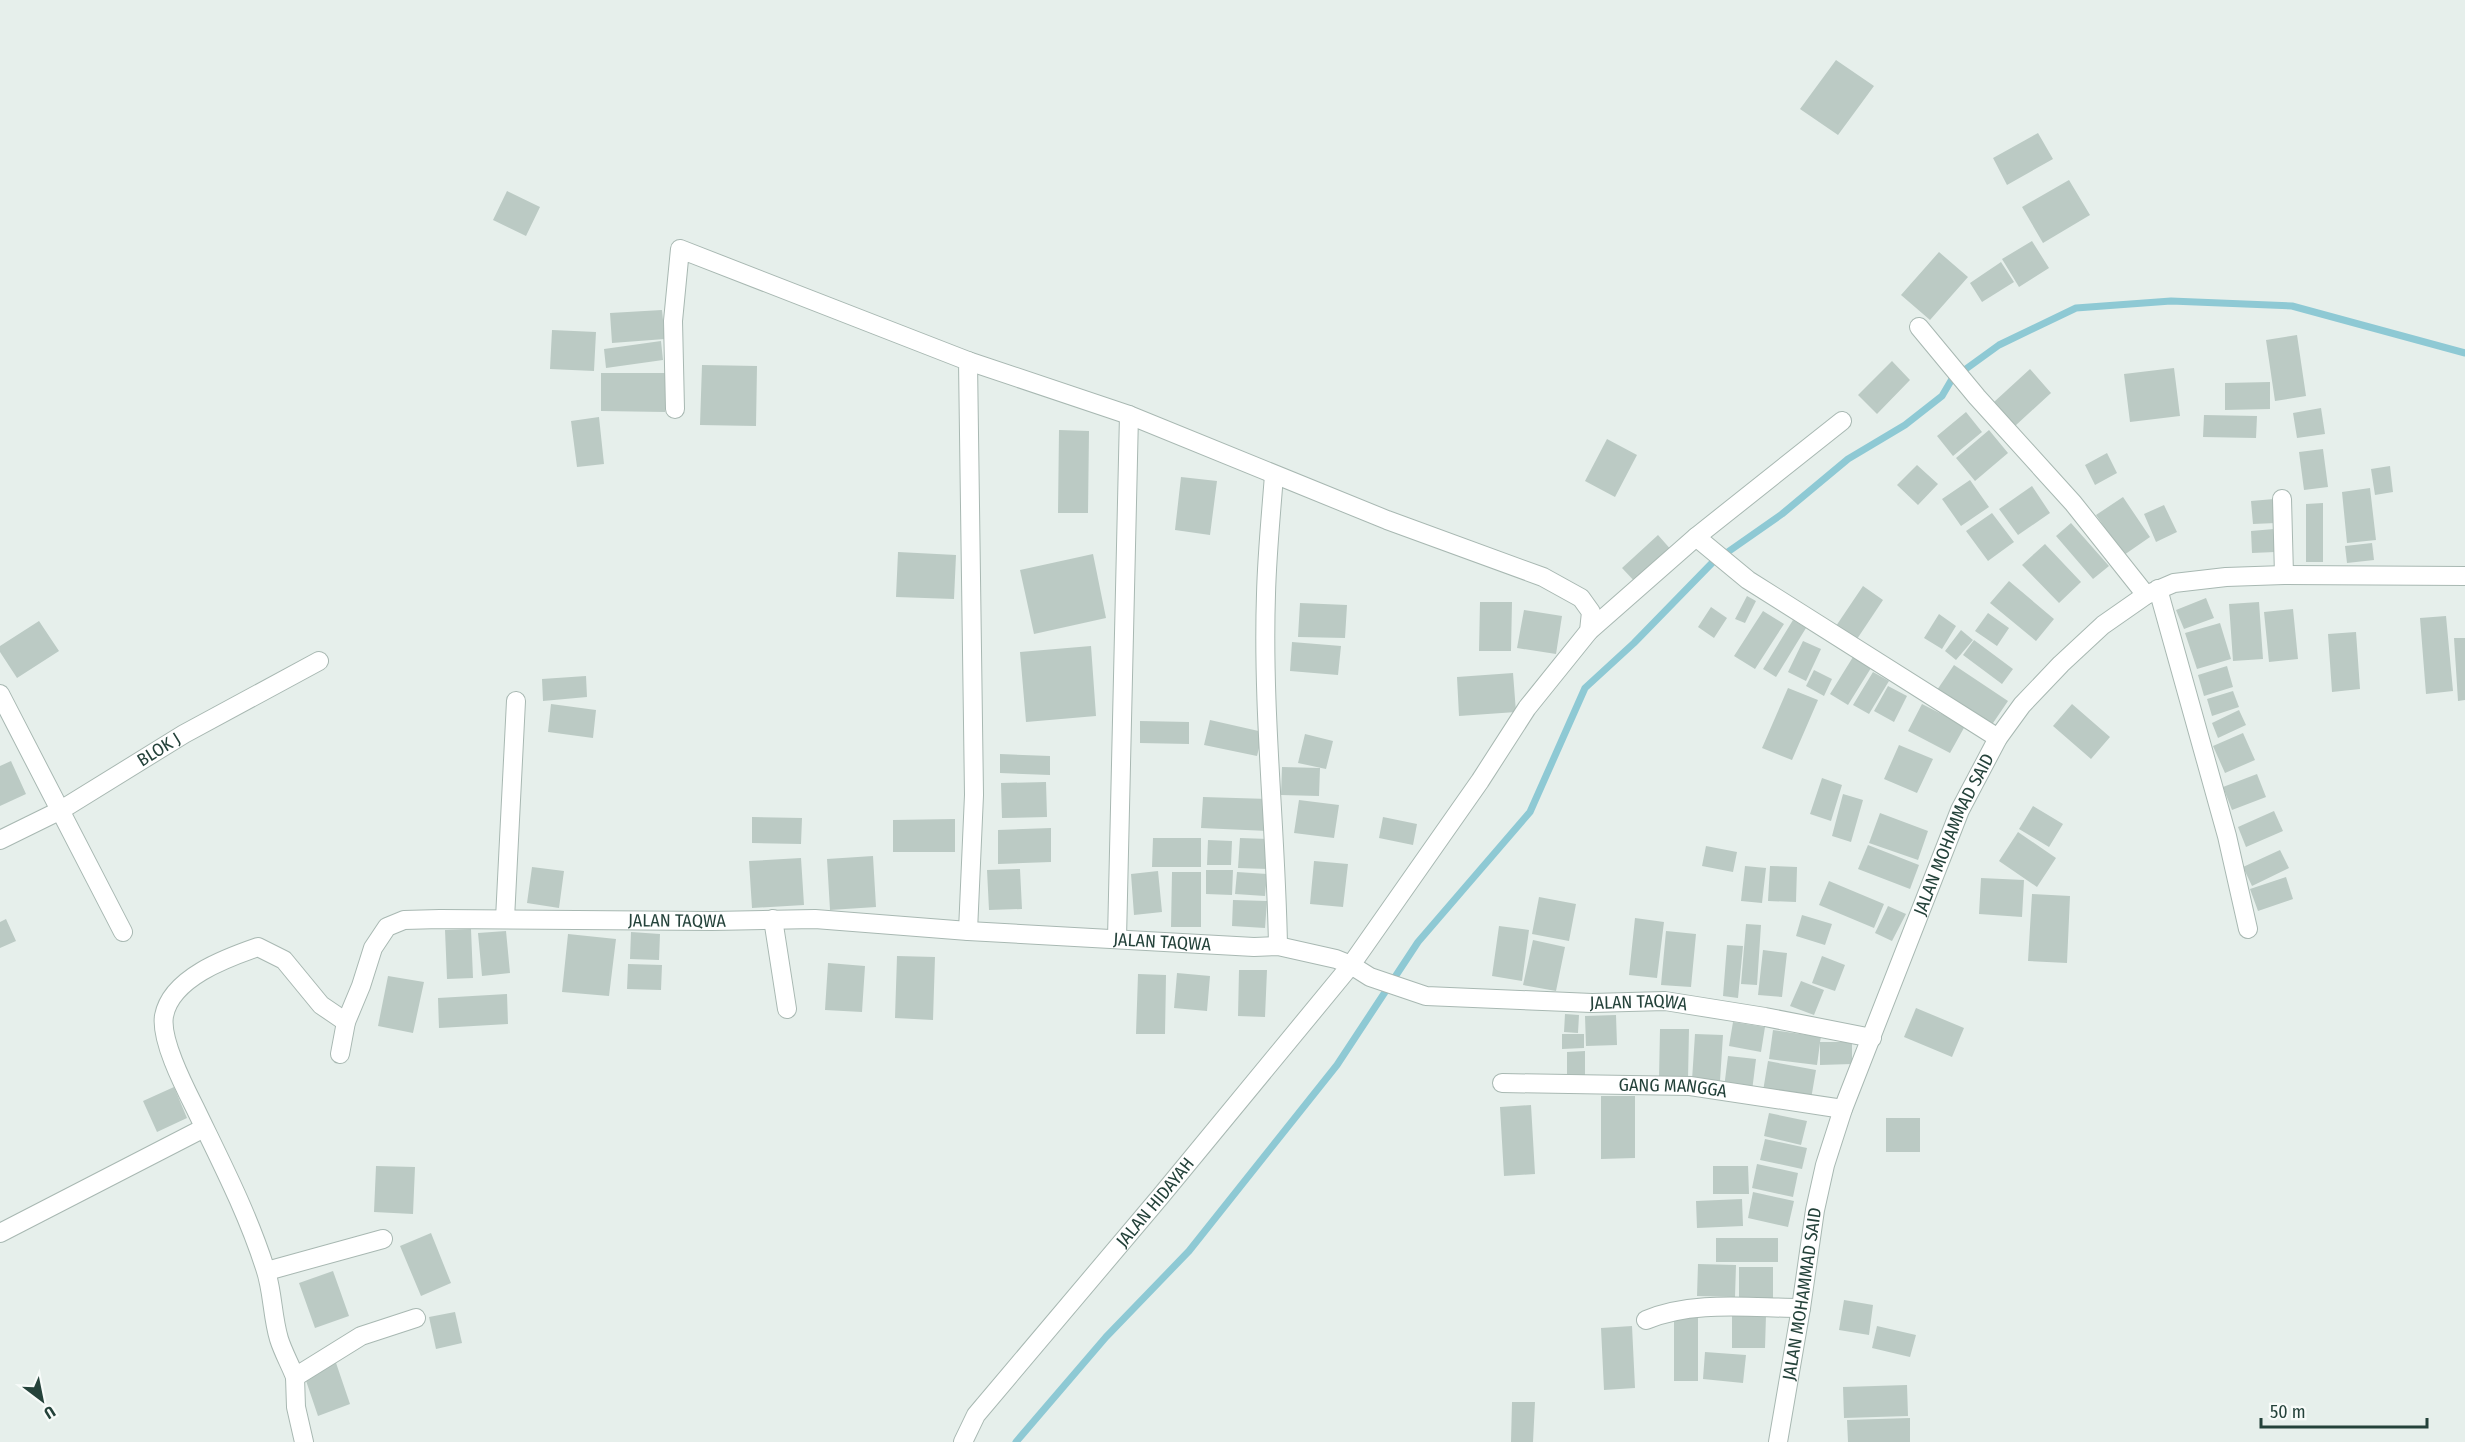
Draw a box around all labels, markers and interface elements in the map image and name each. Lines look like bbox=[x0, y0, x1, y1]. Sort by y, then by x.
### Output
street label: BLOK J bbox=[133, 728, 185, 771]
street label: JALAN MOHAMMAD SAID bbox=[1909, 750, 1999, 919]
street label: JALAN TAQWA bbox=[628, 909, 727, 932]
street label: JALAN TAQWA bbox=[1113, 928, 1212, 956]
street label: JALAN TAQWA bbox=[1589, 990, 1690, 1016]
street label: GANG MANGGA bbox=[1618, 1074, 1729, 1103]
street label: JALAN HIDAYAH bbox=[1111, 1153, 1199, 1252]
street label: JALAN MOHAMMAD SAID bbox=[1778, 1206, 1826, 1382]
north arrow bbox=[12, 1370, 72, 1430]
scale bar bbox=[2261, 1391, 2428, 1429]
text: 50 m bbox=[2270, 1401, 2306, 1423]
text: U bbox=[41, 1402, 59, 1423]

